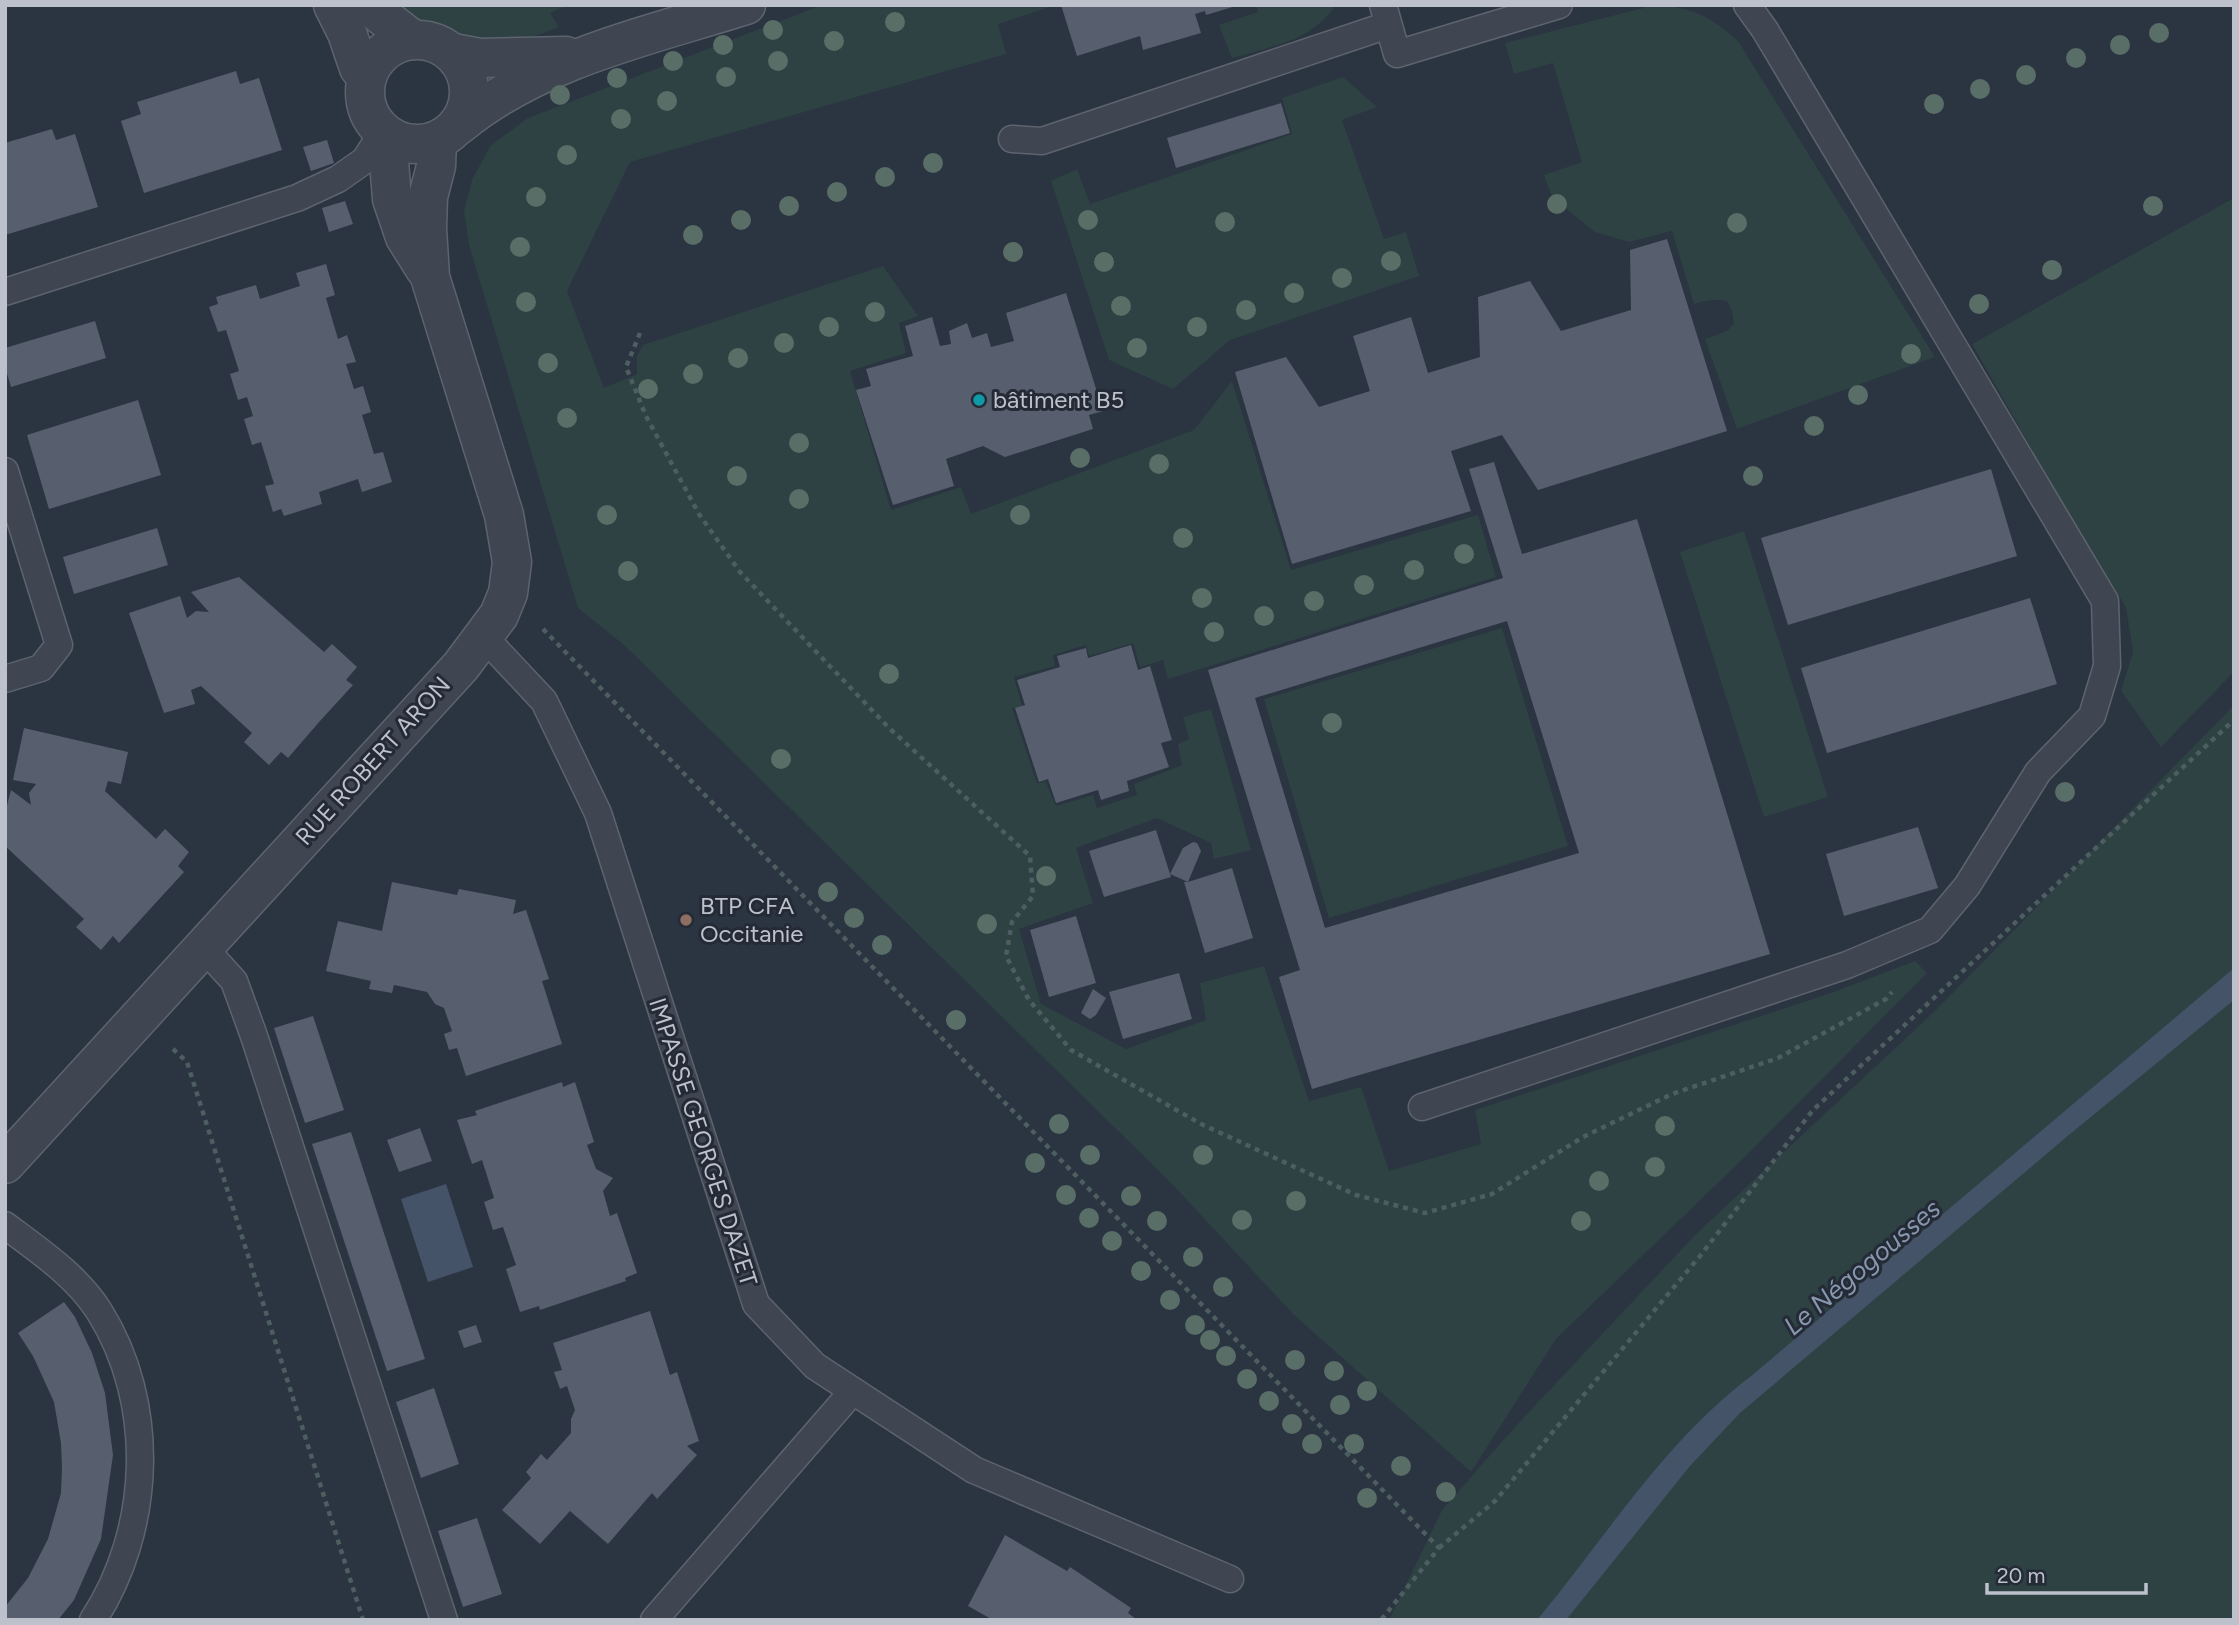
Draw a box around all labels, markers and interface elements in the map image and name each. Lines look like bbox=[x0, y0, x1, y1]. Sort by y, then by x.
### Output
place label: bâtiment B5 bbox=[993, 385, 1124, 414]
marker: bâtiment B5 bbox=[971, 392, 987, 408]
street label: RUE ROBERT ARON bbox=[289, 670, 456, 851]
place label: BTP CFA Occitanie bbox=[700, 891, 803, 948]
marker: BTP CFA Occitanie bbox=[678, 912, 694, 928]
street label: IMPASSE GEORGES DAZET bbox=[643, 994, 764, 1290]
water label: Le Négogousses bbox=[1777, 1192, 1947, 1342]
scale bar bbox=[1987, 1552, 2146, 1596]
text: 20 m bbox=[1997, 1563, 2045, 1588]

